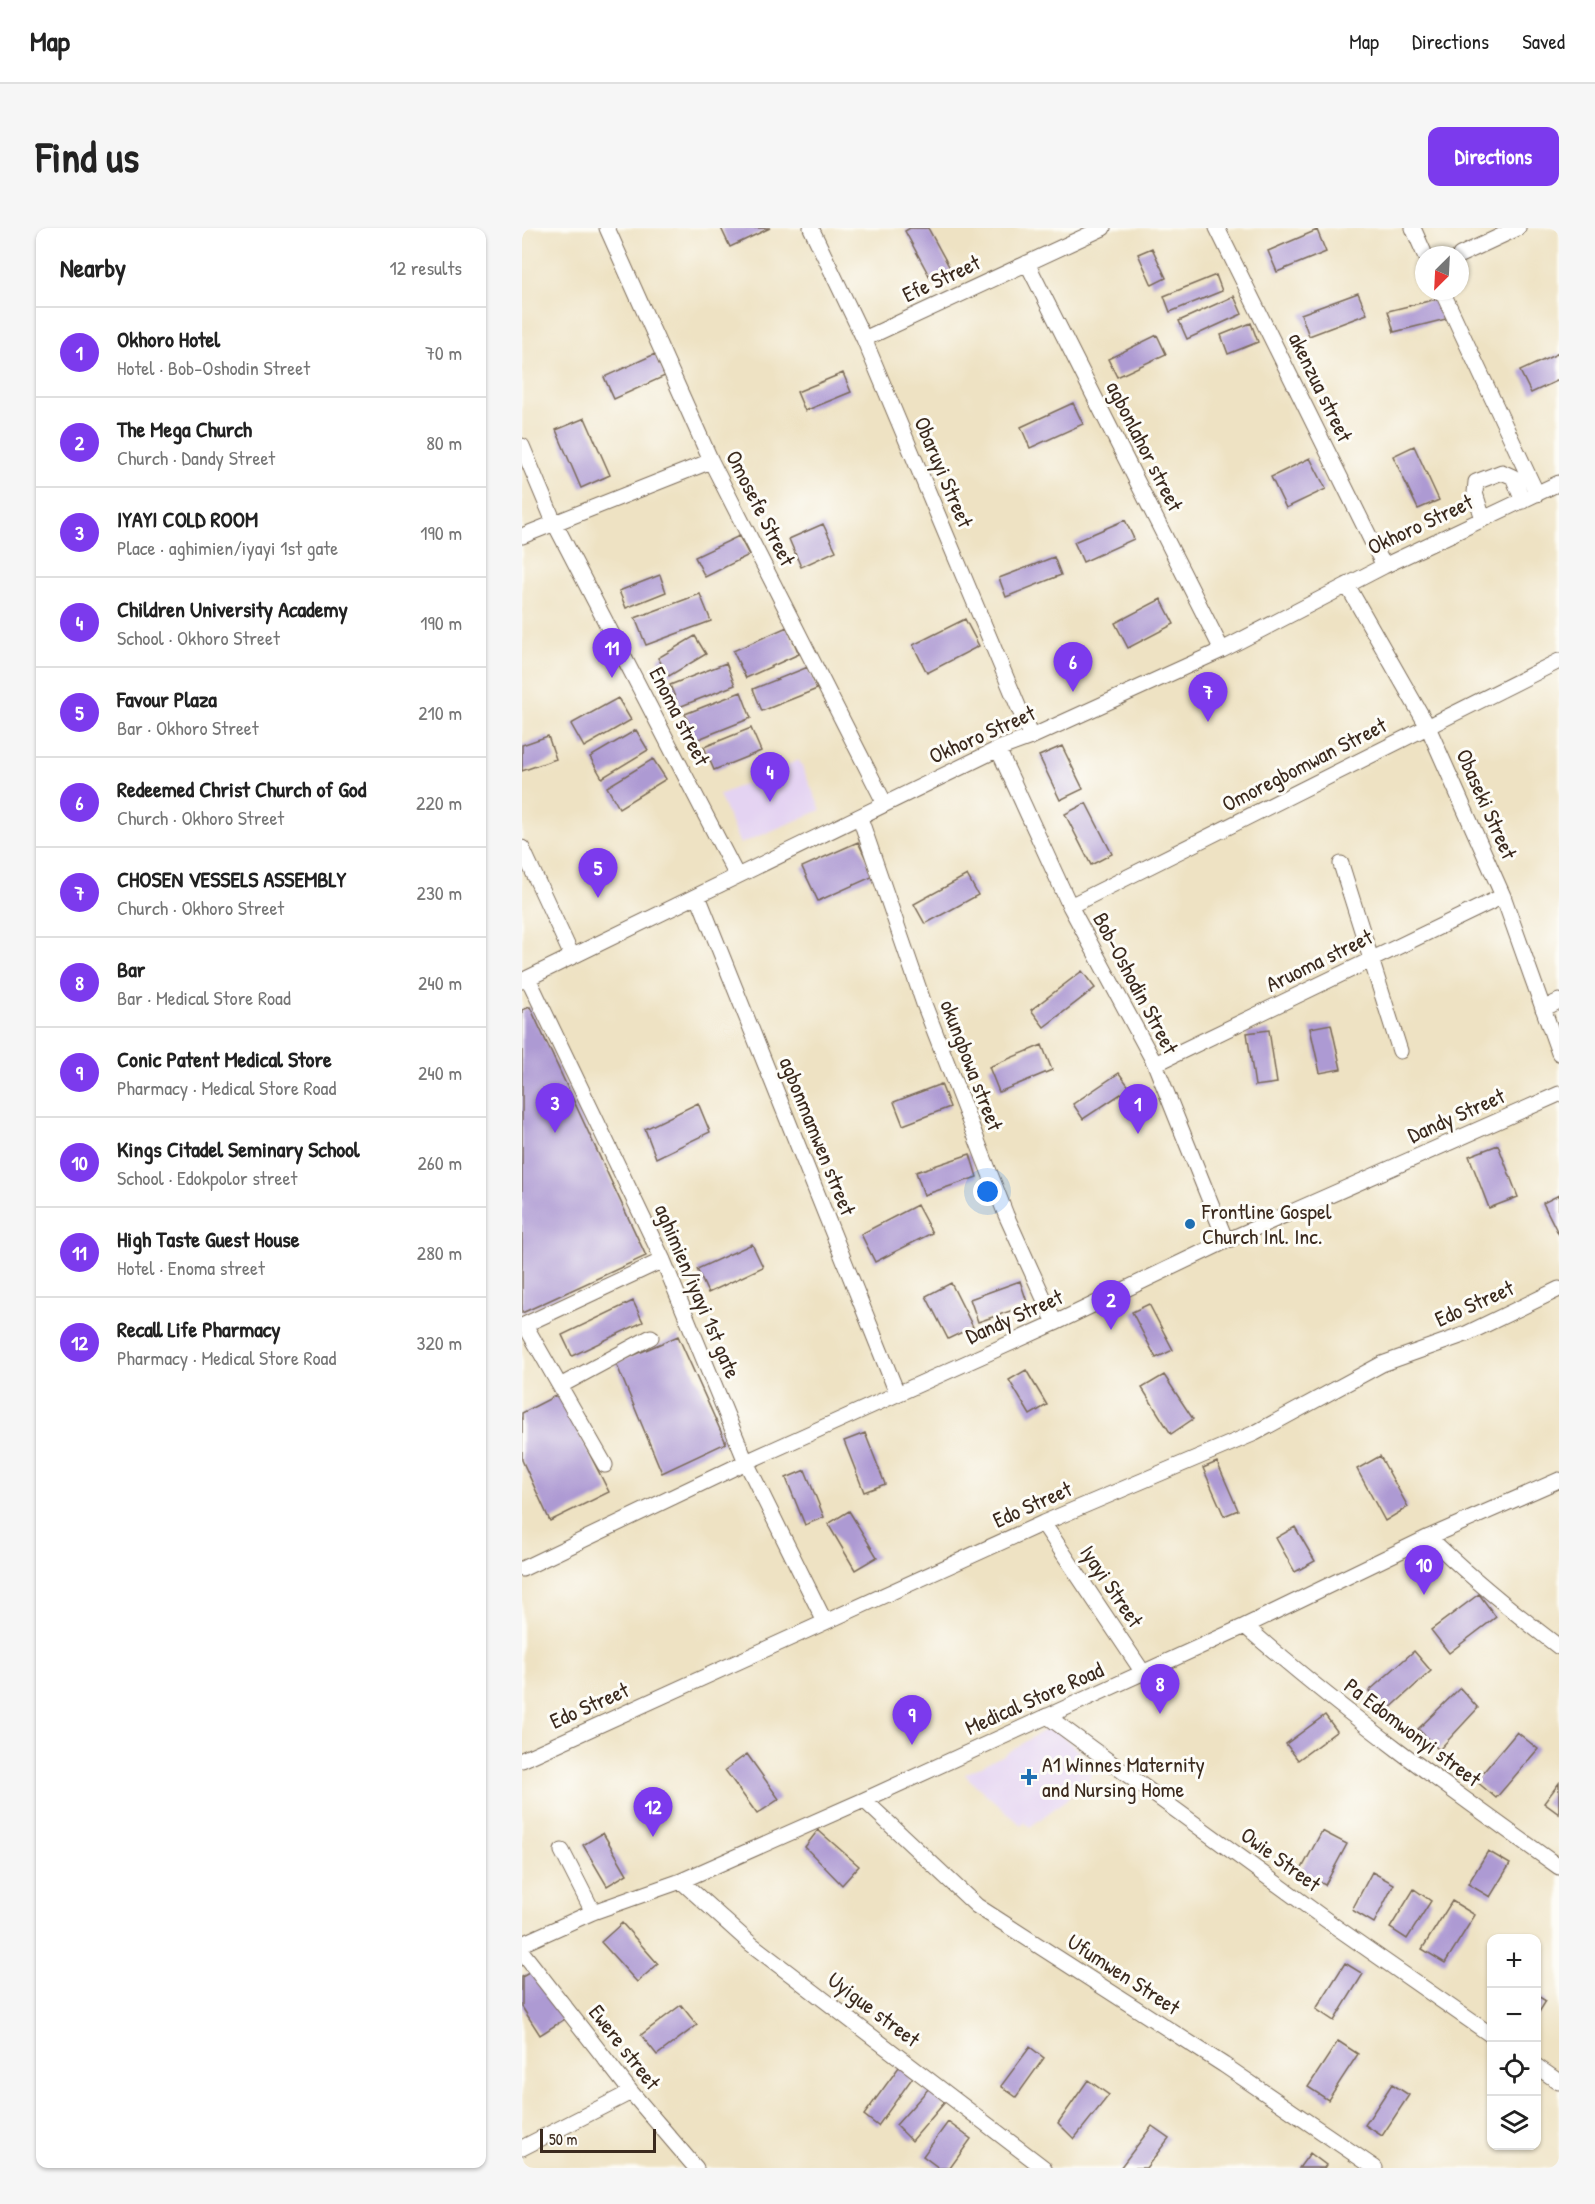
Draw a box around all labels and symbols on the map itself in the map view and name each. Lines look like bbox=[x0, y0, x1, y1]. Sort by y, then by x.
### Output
north arrow bbox=[1415, 246, 1469, 300]
street label: Efe Street bbox=[897, 247, 985, 309]
street label: akenzua street bbox=[1282, 327, 1361, 447]
street label: agbonlahor street bbox=[1099, 376, 1191, 516]
street label: Obaruyi Street bbox=[907, 412, 981, 532]
street label: Omosefe Street bbox=[719, 445, 803, 571]
street label: Okhoro Street bbox=[1362, 486, 1478, 561]
pin: 11 bbox=[592, 628, 632, 678]
pin: 6 bbox=[1054, 642, 1092, 692]
street label: Enoma street bbox=[642, 662, 718, 771]
pin: 7 bbox=[1188, 672, 1228, 722]
street label: Okhoro Street bbox=[924, 697, 1040, 771]
street label: Omoregbomwan Street bbox=[1217, 709, 1392, 818]
street label: Obaseki Street bbox=[1449, 744, 1525, 864]
pin: 4 bbox=[750, 752, 790, 802]
pin: 5 bbox=[578, 848, 618, 898]
street label: Bob-Oshodin Street bbox=[1086, 907, 1186, 1060]
street label: Aruoma street bbox=[1261, 921, 1378, 999]
street label: okungbowa street bbox=[933, 995, 1011, 1135]
street label: agbonmamwen street bbox=[773, 1052, 864, 1220]
street label: Dandy Street bbox=[1403, 1080, 1510, 1150]
pin: 3 bbox=[536, 1084, 574, 1133]
pin: 1 bbox=[1118, 1084, 1158, 1134]
your location bbox=[973, 1177, 1002, 1206]
place label: Frontline Gospel Church Inl. Inc. bbox=[1201, 1196, 1332, 1251]
street label: aghimien/iyayi 1st gate bbox=[648, 1199, 748, 1383]
marker: Frontline Gospel Church Inl. Inc. bbox=[1183, 1217, 1197, 1231]
street label: Edo Street bbox=[1430, 1272, 1519, 1334]
pin: 2 bbox=[1092, 1280, 1130, 1330]
street label: Dandy Street bbox=[961, 1281, 1068, 1351]
street label: Edo Street bbox=[988, 1473, 1077, 1535]
street label: Iyayi Street bbox=[1073, 1539, 1151, 1634]
pin: 10 bbox=[1404, 1546, 1444, 1595]
street label: Medical Store Road bbox=[960, 1654, 1108, 1742]
pin: 8 bbox=[1140, 1664, 1180, 1714]
street label: Pa Edomwonyi street bbox=[1338, 1671, 1488, 1794]
street label: Edo Street bbox=[545, 1674, 634, 1736]
pin: 9 bbox=[892, 1696, 932, 1745]
place label: A1 Winnes Maternity and Nursing Home bbox=[1042, 1749, 1205, 1804]
marker: A1 Winnes Maternity and Nursing Home bbox=[1020, 1768, 1038, 1786]
pin: 12 bbox=[634, 1788, 672, 1837]
street label: Owie Street bbox=[1235, 1820, 1328, 1899]
street label: Ufumwen Street bbox=[1062, 1926, 1187, 2022]
street label: Uyigue street bbox=[822, 1964, 927, 2054]
street label: Ewere street bbox=[582, 1998, 668, 2096]
scale bar bbox=[540, 2126, 656, 2154]

